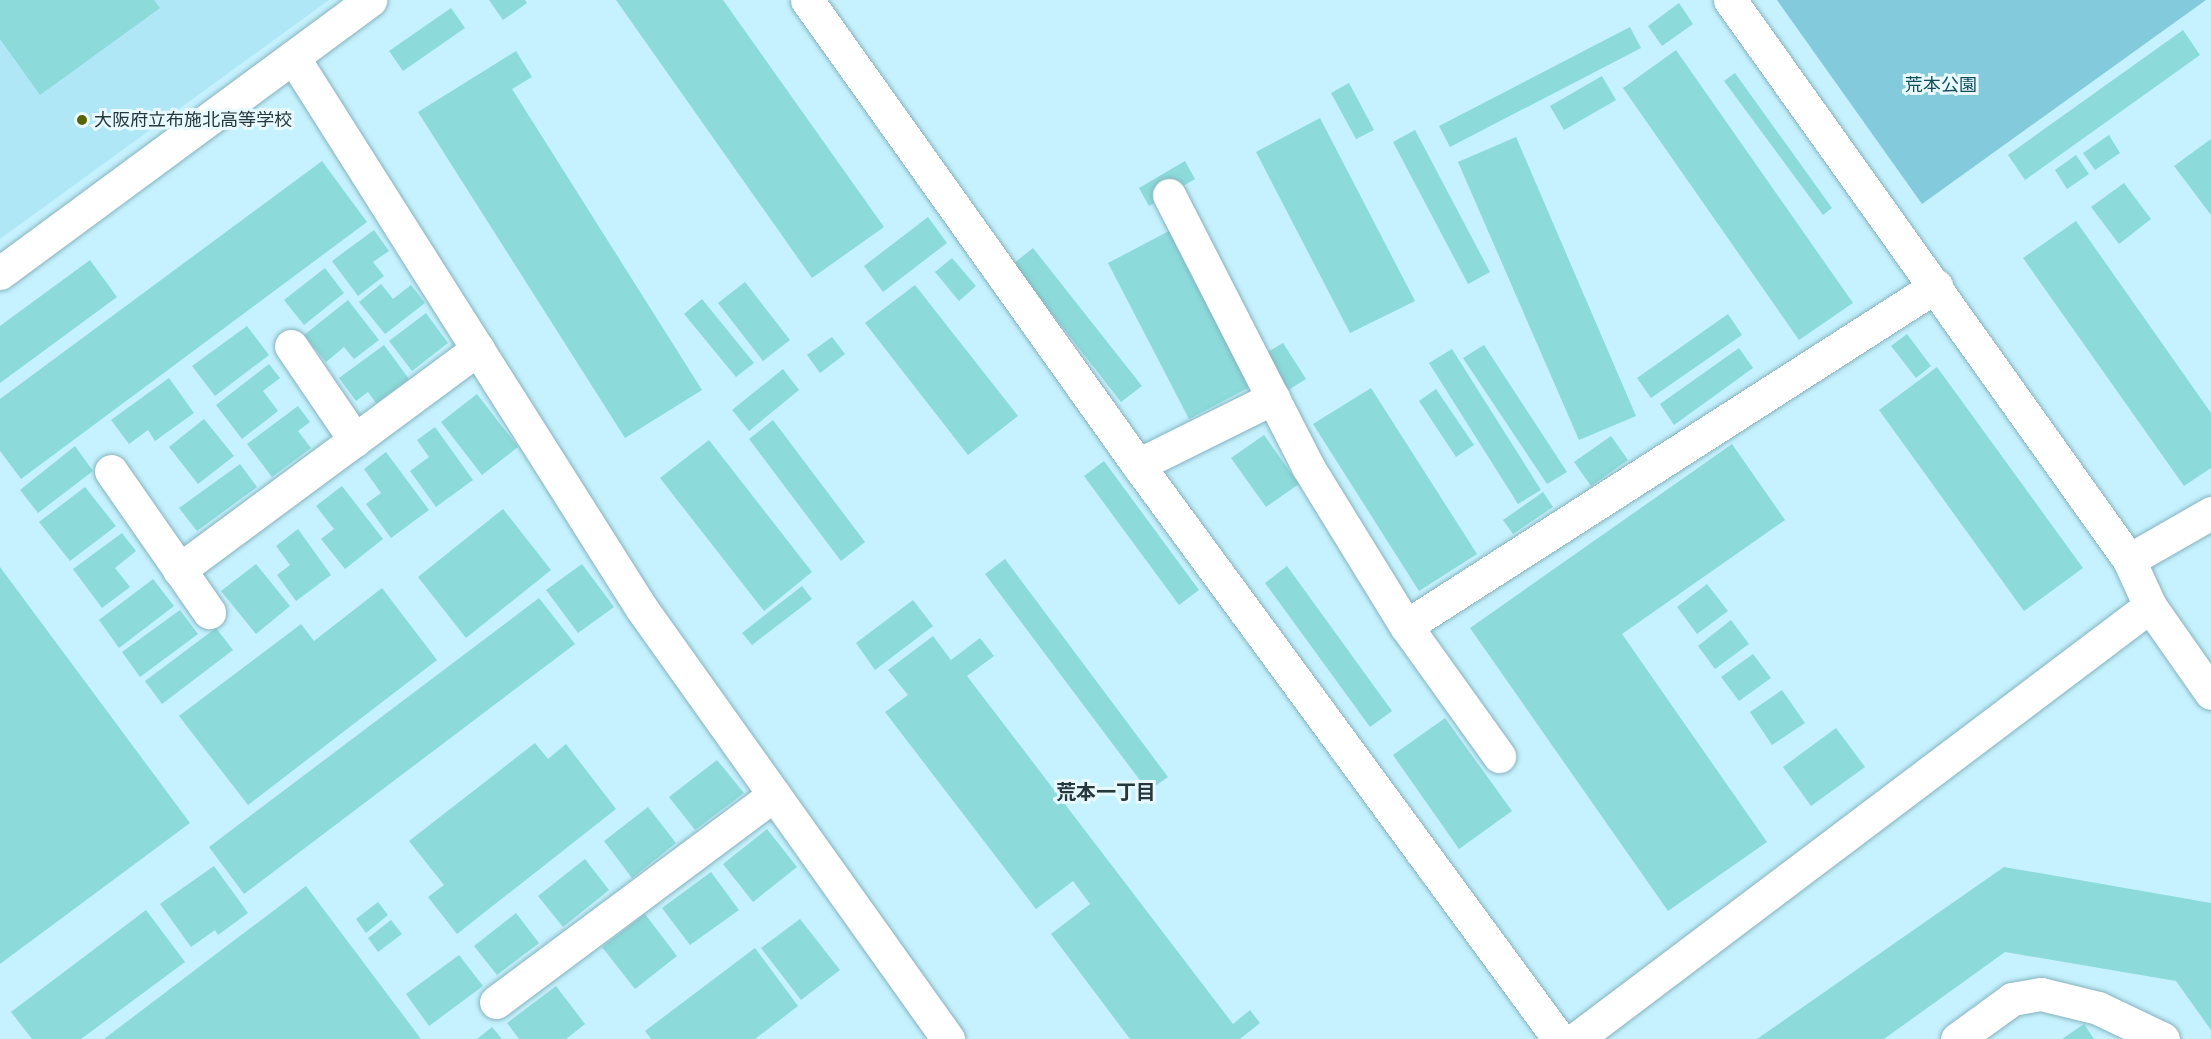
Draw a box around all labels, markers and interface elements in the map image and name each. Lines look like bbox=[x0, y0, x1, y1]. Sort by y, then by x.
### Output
park label: 荒本公園 bbox=[1905, 74, 1977, 96]
place label: 大阪府立布施北高等学校 bbox=[94, 109, 292, 131]
marker: 大阪府立布施北高等学校 bbox=[75, 113, 89, 127]
district label: 荒本一丁目 bbox=[1056, 780, 1156, 804]

